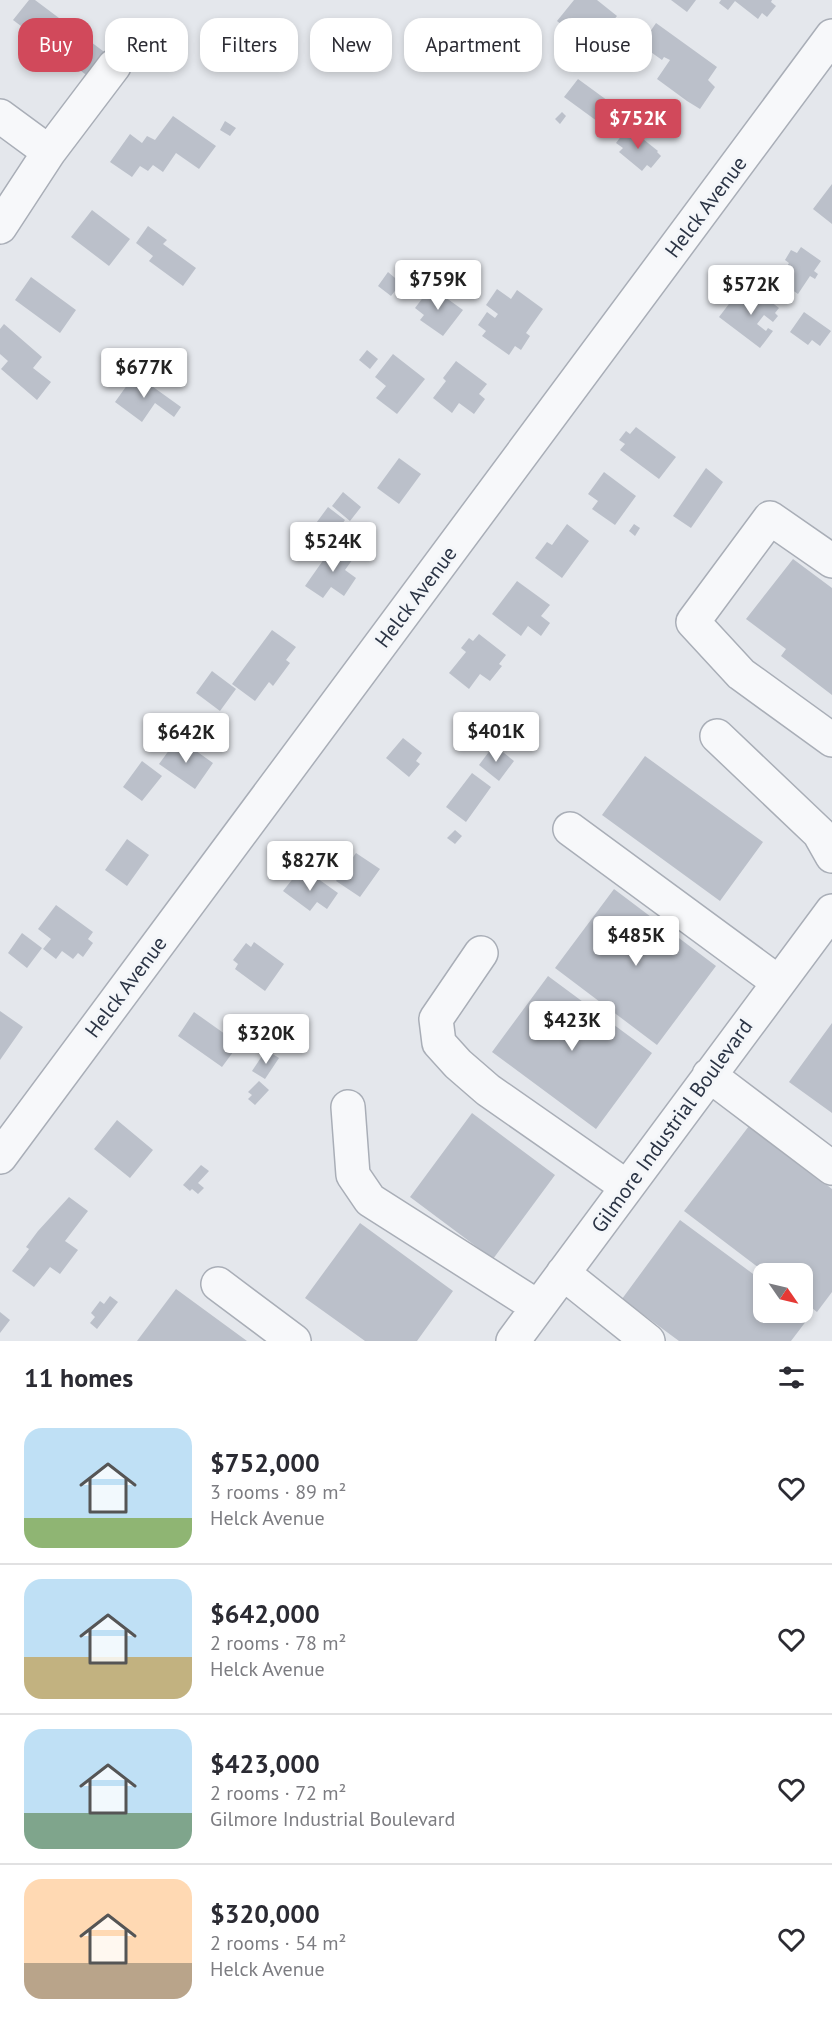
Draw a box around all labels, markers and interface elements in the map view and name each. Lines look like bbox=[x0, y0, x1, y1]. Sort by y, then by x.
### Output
chip: Buy bbox=[18, 18, 93, 72]
chip: Rent bbox=[105, 18, 188, 72]
chip: Filters bbox=[200, 18, 298, 72]
chip: New bbox=[310, 18, 392, 72]
chip: Apartment bbox=[404, 18, 542, 72]
chip: House bbox=[554, 18, 652, 72]
pin: $752K bbox=[596, 99, 680, 150]
text: $752K bbox=[609, 105, 667, 131]
street label: Helck Avenue bbox=[659, 151, 753, 263]
pin: $759K bbox=[396, 260, 480, 311]
pin: $572K bbox=[709, 265, 793, 316]
text: $759K bbox=[409, 266, 467, 292]
text: $572K bbox=[722, 271, 780, 297]
pin: $677K bbox=[102, 348, 186, 399]
text: $677K bbox=[115, 354, 173, 380]
pin: $524K bbox=[291, 522, 375, 573]
text: $524K bbox=[304, 528, 362, 554]
street label: Helck Avenue bbox=[369, 541, 463, 653]
pin: $401K bbox=[454, 712, 538, 763]
pin: $642K bbox=[144, 713, 228, 764]
text: $401K bbox=[467, 718, 525, 744]
text: $642K bbox=[157, 719, 215, 745]
pin: $827K bbox=[268, 841, 352, 892]
text: $827K bbox=[281, 847, 339, 873]
pin: $485K bbox=[594, 916, 678, 967]
text: $485K bbox=[607, 922, 665, 948]
street label: Helck Avenue bbox=[79, 931, 173, 1043]
pin: $423K bbox=[530, 1001, 614, 1052]
text: $423K bbox=[543, 1007, 601, 1033]
pin: $320K bbox=[224, 1014, 308, 1065]
street label: Gilmore Industrial Boulevard bbox=[585, 1014, 758, 1238]
text: $320K bbox=[237, 1020, 295, 1046]
north arrow bbox=[753, 1263, 813, 1323]
map controls bbox=[753, 1263, 813, 1323]
text: 11 homes bbox=[24, 1361, 133, 1394]
icon: filters bbox=[775, 1361, 808, 1394]
text: $752,000 bbox=[210, 1446, 320, 1479]
icon: home bbox=[72, 1452, 144, 1524]
icon: heart bbox=[775, 1472, 808, 1505]
text: 3 rooms · 89 m² bbox=[210, 1479, 346, 1505]
text: Helck Avenue bbox=[210, 1505, 325, 1531]
text: $642,000 bbox=[210, 1597, 320, 1630]
icon: home bbox=[72, 1603, 144, 1675]
icon: heart bbox=[775, 1623, 808, 1656]
text: 2 rooms · 78 m² bbox=[210, 1630, 346, 1656]
text: Helck Avenue bbox=[210, 1656, 325, 1682]
text: $423,000 bbox=[210, 1747, 320, 1780]
icon: home bbox=[72, 1753, 144, 1825]
icon: heart bbox=[775, 1773, 808, 1806]
text: 2 rooms · 72 m² bbox=[210, 1780, 346, 1806]
text: Gilmore Industrial Boulevard bbox=[210, 1806, 455, 1832]
text: $320,000 bbox=[210, 1897, 320, 1930]
icon: home bbox=[72, 1903, 144, 1975]
icon: heart bbox=[775, 1923, 808, 1956]
text: 2 rooms · 54 m² bbox=[210, 1930, 346, 1956]
text: Helck Avenue bbox=[210, 1956, 325, 1982]

